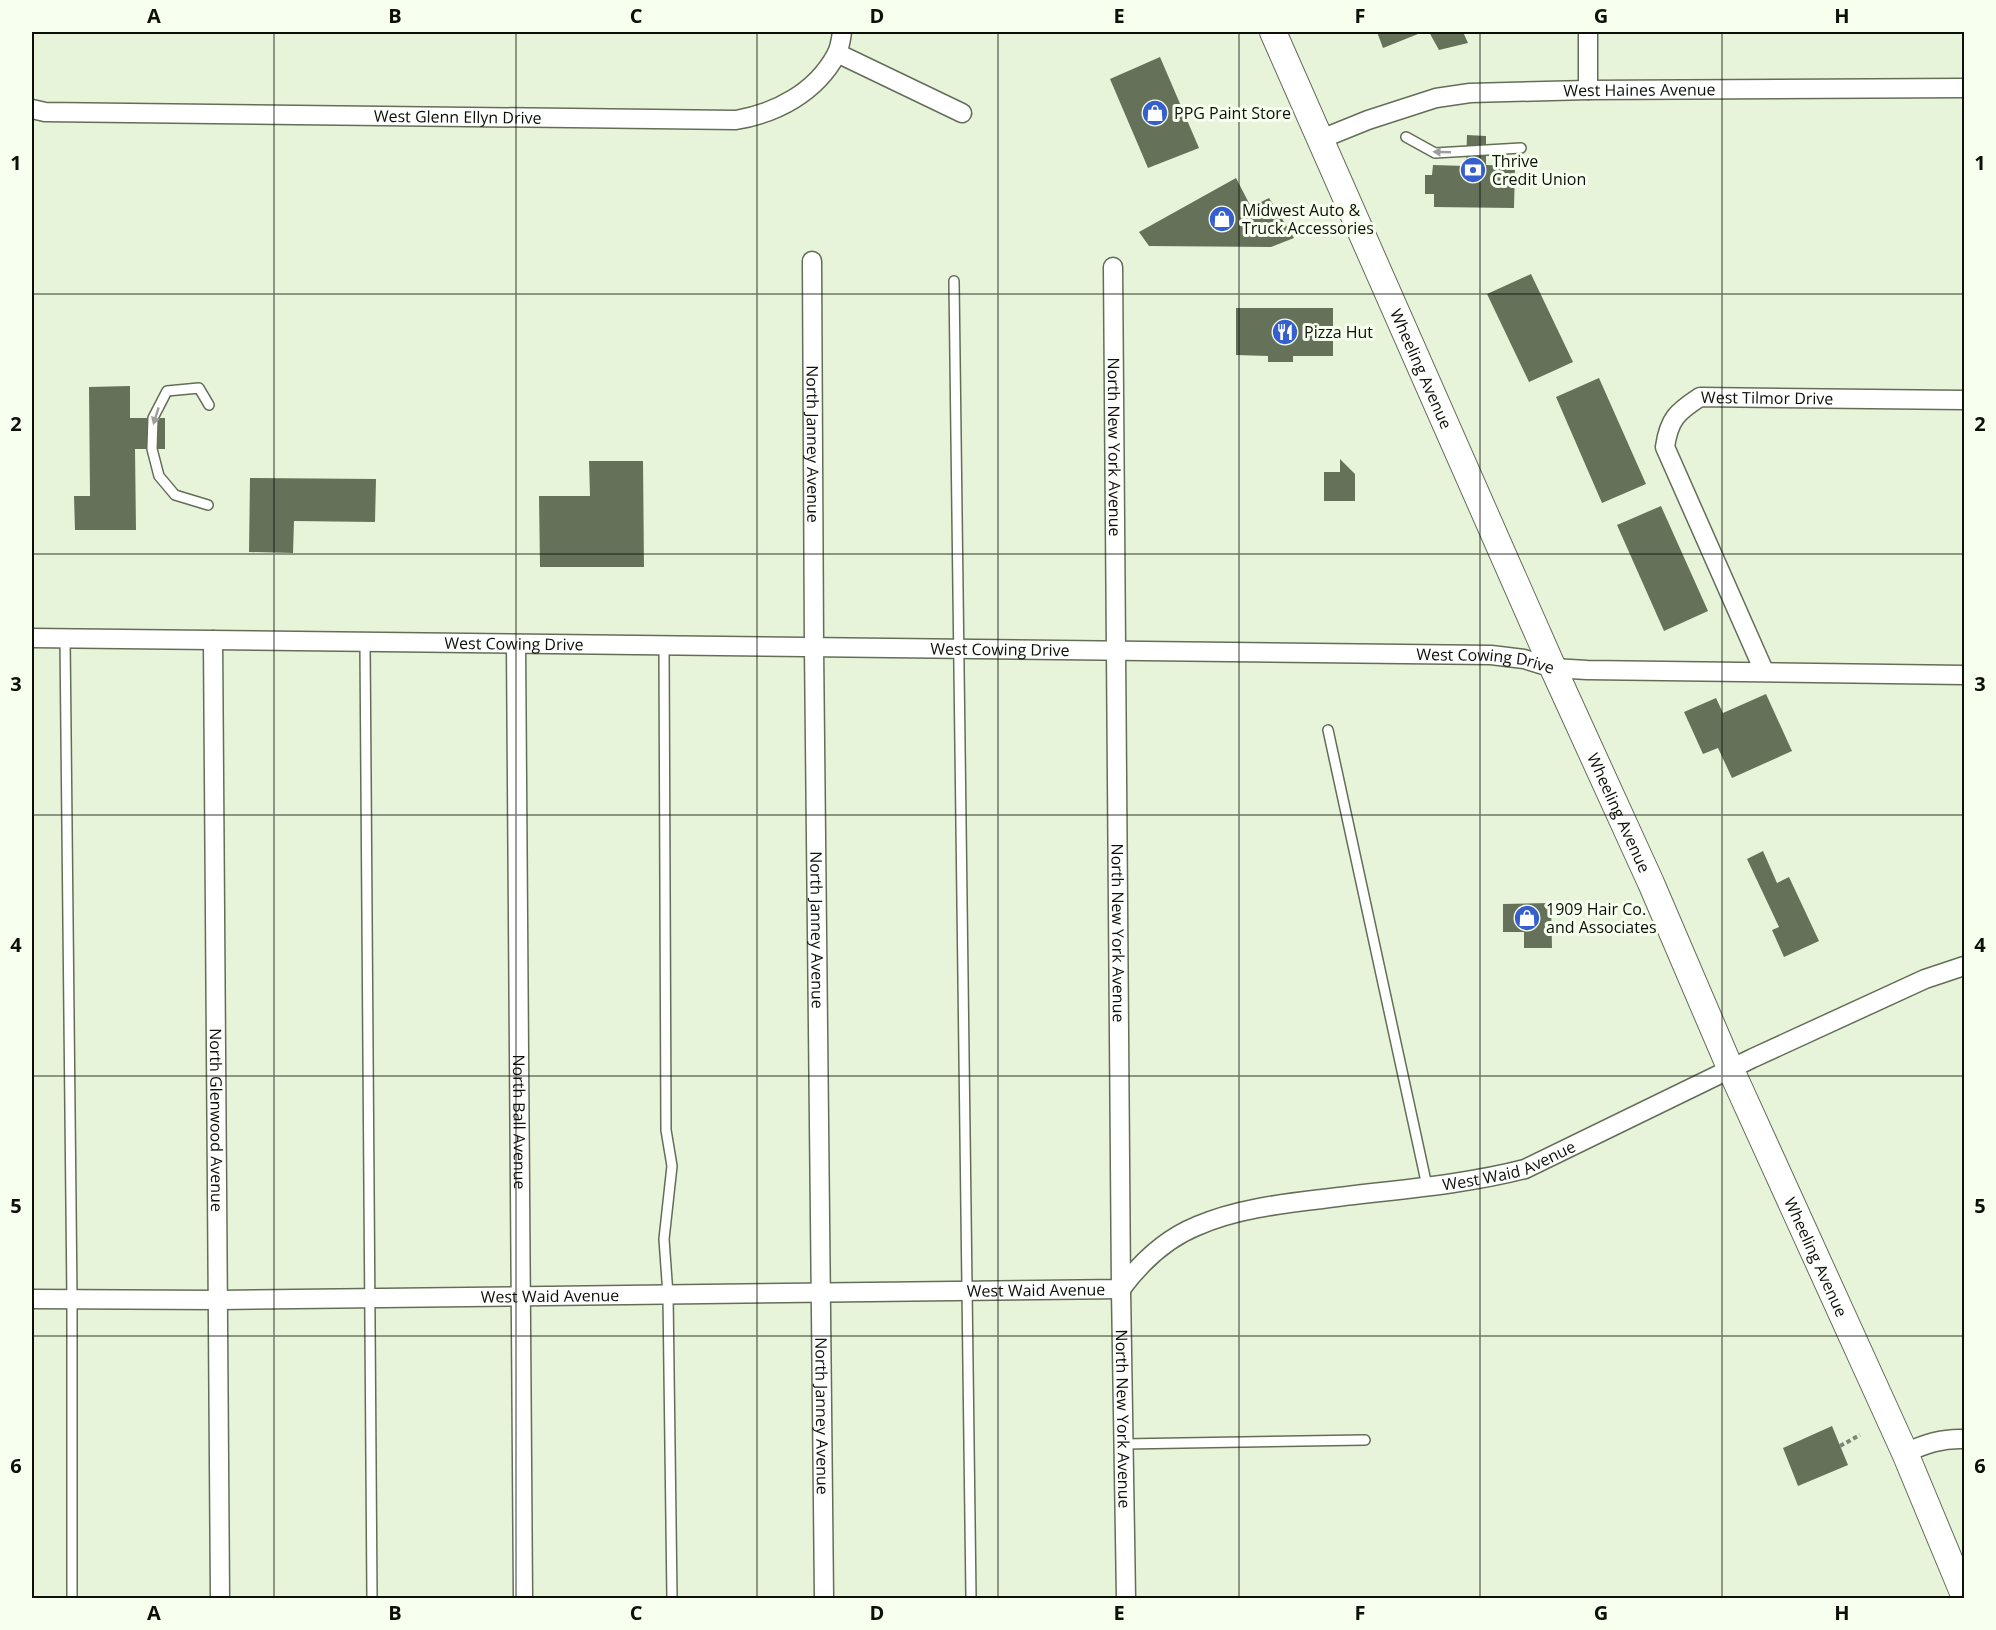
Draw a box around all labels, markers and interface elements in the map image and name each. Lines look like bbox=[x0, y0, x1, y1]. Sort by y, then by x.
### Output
text: A bbox=[147, 2, 161, 29]
text: B bbox=[388, 2, 402, 29]
text: C bbox=[630, 2, 643, 29]
text: D bbox=[870, 2, 884, 29]
text: E bbox=[1113, 2, 1125, 29]
text: F bbox=[1355, 2, 1365, 29]
text: G bbox=[1594, 2, 1608, 29]
text: H bbox=[1834, 2, 1850, 29]
street label: West Haines Avenue bbox=[1563, 78, 1716, 102]
shop icon: PPG Paint Store bbox=[1140, 98, 1170, 128]
place label: PPG Paint Store bbox=[1174, 102, 1291, 124]
street label: West Glenn Ellyn Drive bbox=[374, 105, 542, 129]
one-way arrow bbox=[1432, 148, 1451, 157]
text: 1 bbox=[10, 149, 22, 176]
text: 1 bbox=[1974, 149, 1986, 176]
place label: Thrive Credit Union bbox=[1492, 150, 1586, 190]
bank icon: Thrive Credit Union bbox=[1458, 155, 1488, 185]
place label: Midwest Auto & Truck Accessories bbox=[1242, 199, 1374, 239]
shop icon: Midwest Auto & Truck Accessories bbox=[1207, 204, 1237, 234]
street label: Wheeling Avenue bbox=[1385, 305, 1457, 432]
restaurant icon: Pizza Hut bbox=[1270, 317, 1300, 347]
place label: Pizza Hut bbox=[1304, 321, 1373, 343]
street label: North New York Avenue bbox=[1103, 357, 1126, 537]
street label: North Janney Avenue bbox=[802, 365, 824, 523]
street label: West Tilmor Drive bbox=[1701, 386, 1834, 410]
one-way arrow bbox=[151, 408, 160, 426]
text: 2 bbox=[10, 410, 22, 437]
text: 2 bbox=[1974, 410, 1986, 437]
street label: West Cowing Drive bbox=[444, 632, 584, 655]
street label: West Cowing Drive bbox=[930, 637, 1070, 661]
street label: West Cowing Drive bbox=[1416, 643, 1557, 679]
text: 3 bbox=[10, 670, 22, 697]
text: 3 bbox=[1974, 670, 1986, 697]
street label: Wheeling Avenue bbox=[1582, 749, 1656, 876]
street label: North New York Avenue bbox=[1107, 843, 1130, 1023]
street label: North Janney Avenue bbox=[805, 851, 829, 1009]
place label: 1909 Hair Co. and Associates bbox=[1546, 898, 1657, 938]
shop icon: 1909 Hair Co. and Associates bbox=[1512, 903, 1542, 933]
text: 4 bbox=[10, 931, 22, 958]
text: 4 bbox=[1974, 931, 1986, 958]
street label: North Glenwood Avenue bbox=[205, 1028, 228, 1212]
street label: North Ball Avenue bbox=[508, 1054, 531, 1190]
street label: West Waid Avenue bbox=[1441, 1135, 1579, 1195]
text: 5 bbox=[10, 1192, 22, 1219]
text: 5 bbox=[1974, 1192, 1986, 1219]
street label: Wheeling Avenue bbox=[1779, 1194, 1853, 1320]
street label: West Waid Avenue bbox=[966, 1278, 1105, 1302]
street label: West Waid Avenue bbox=[481, 1284, 619, 1308]
street label: North New York Avenue bbox=[1111, 1329, 1136, 1509]
street label: North Janney Avenue bbox=[810, 1337, 834, 1495]
text: 6 bbox=[10, 1452, 22, 1479]
text: 6 bbox=[1974, 1452, 1986, 1479]
text: A bbox=[147, 1599, 161, 1626]
text: B bbox=[388, 1599, 402, 1626]
text: C bbox=[630, 1599, 643, 1626]
text: D bbox=[870, 1599, 884, 1626]
text: E bbox=[1113, 1599, 1125, 1626]
text: F bbox=[1355, 1599, 1365, 1626]
text: G bbox=[1594, 1599, 1608, 1626]
text: H bbox=[1834, 1599, 1850, 1626]

